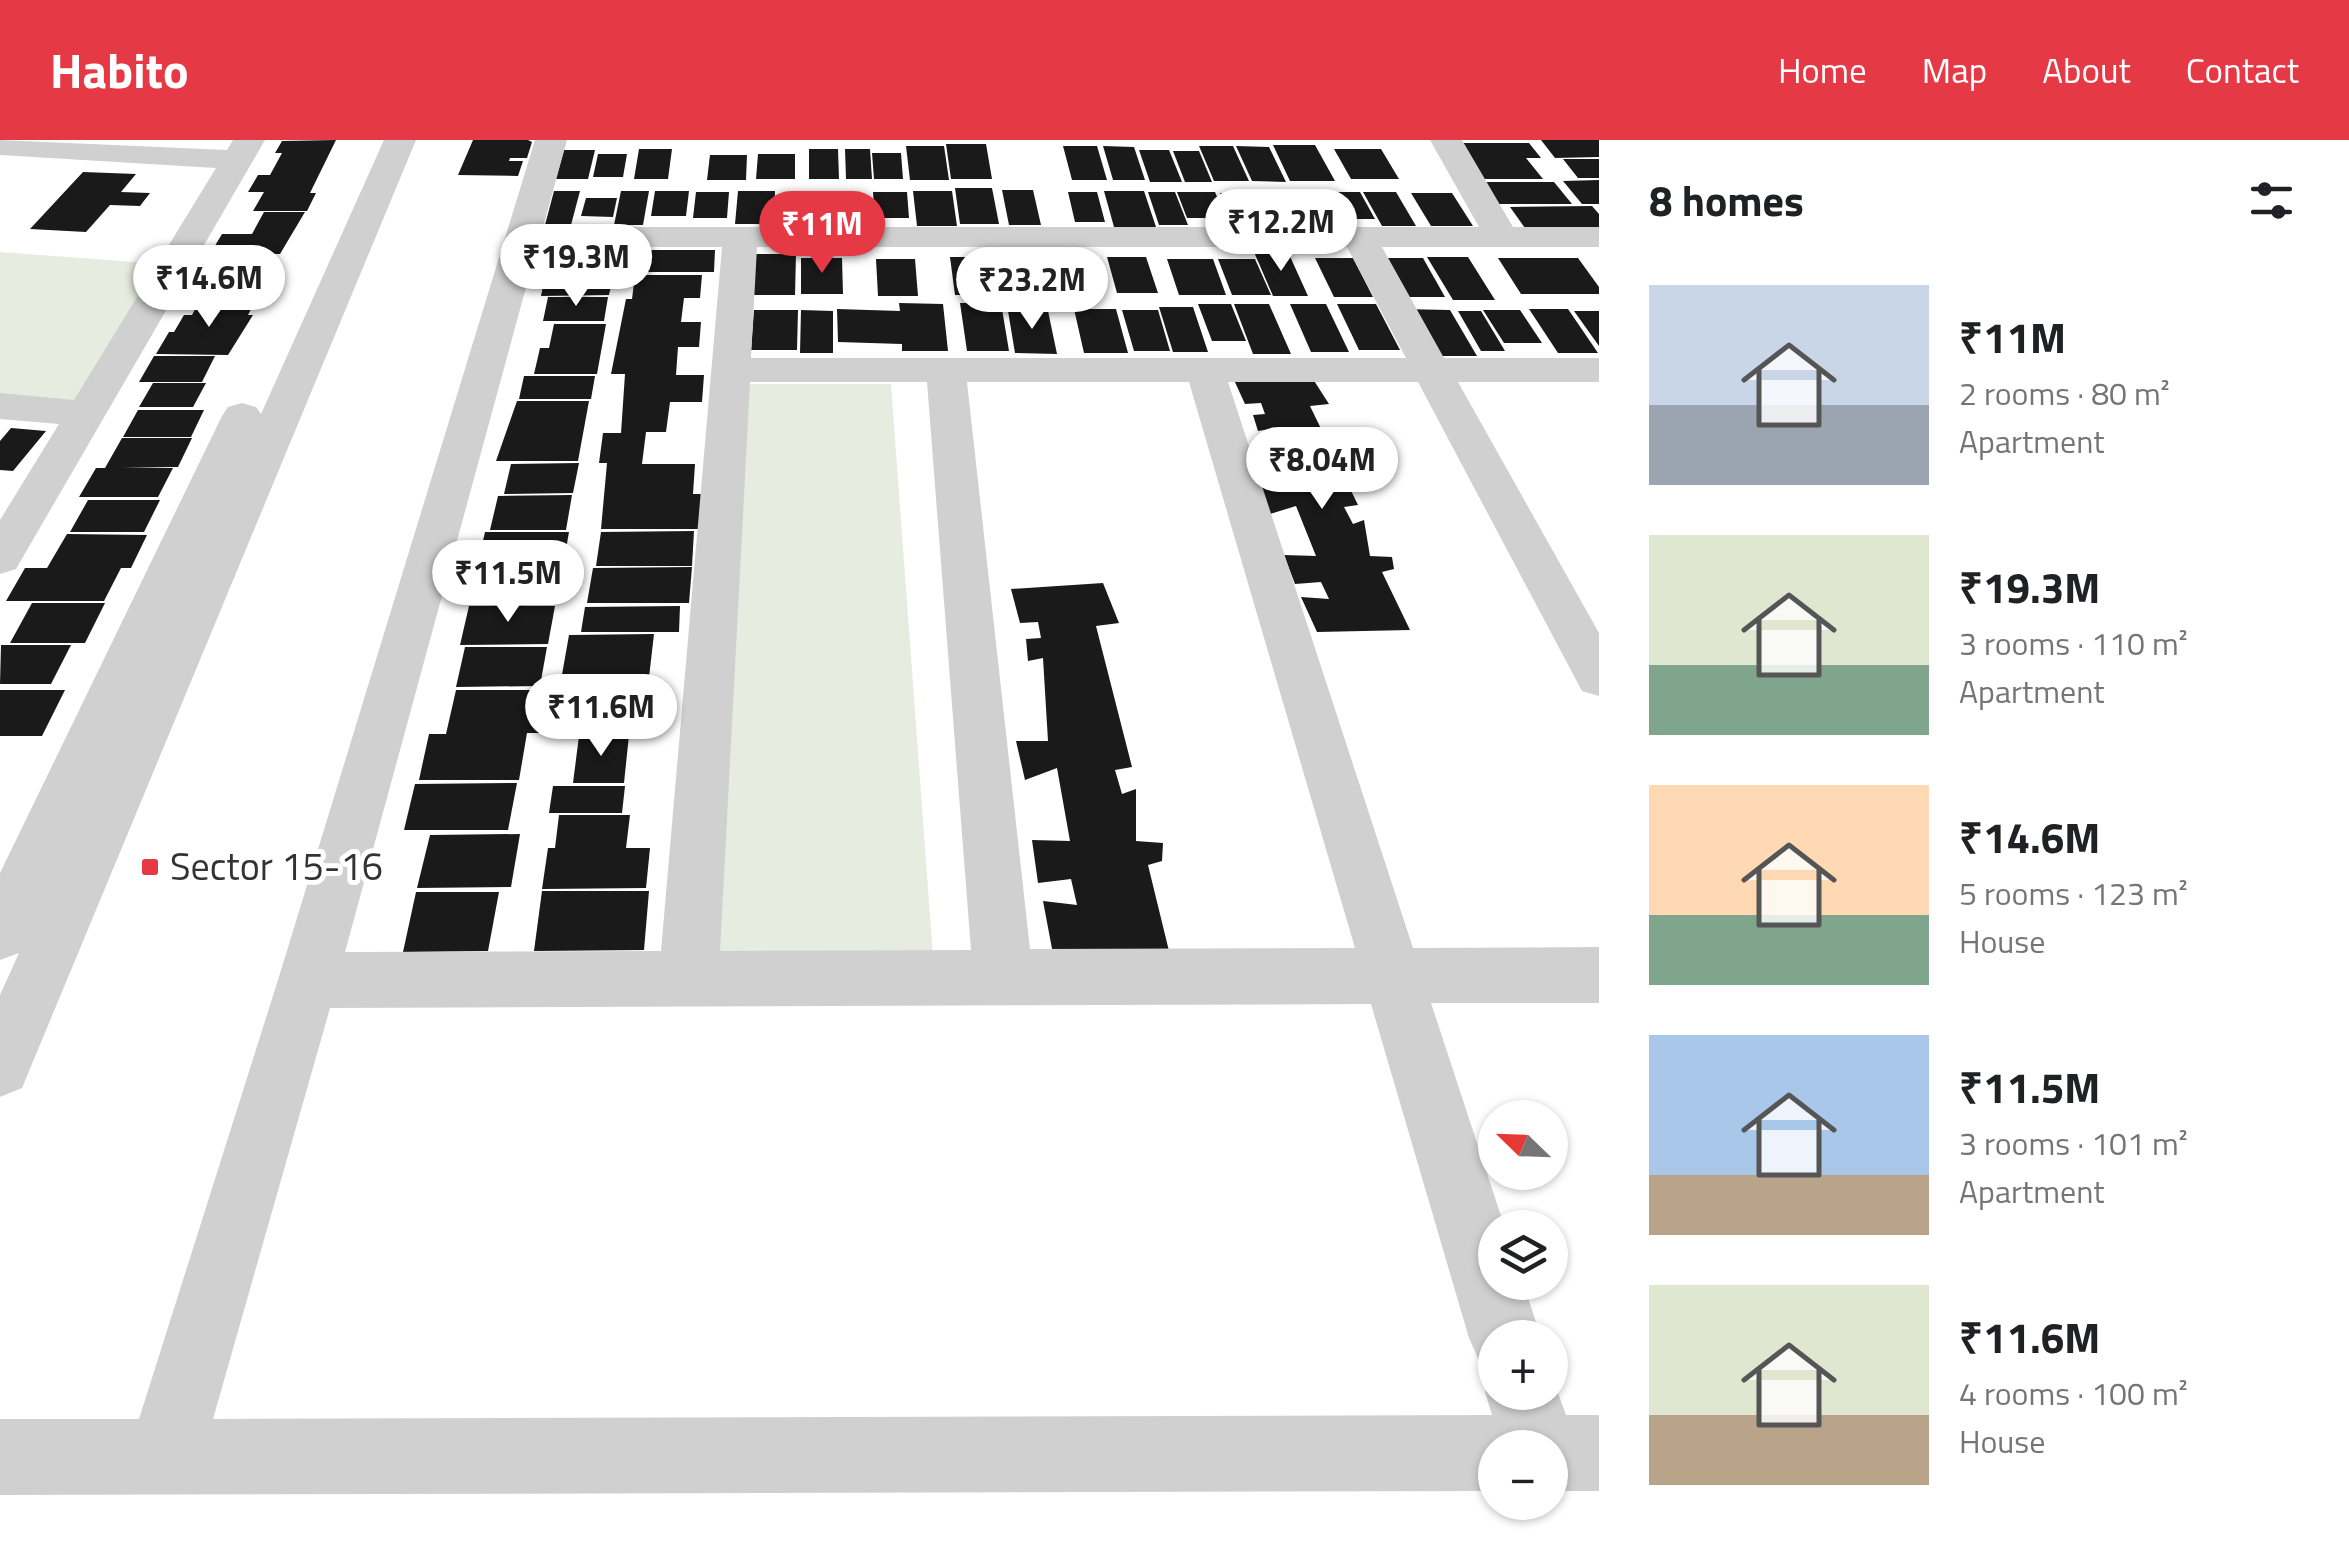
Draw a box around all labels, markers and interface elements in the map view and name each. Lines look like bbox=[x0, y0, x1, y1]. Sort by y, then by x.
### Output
text: Habito bbox=[50, 34, 189, 107]
text: Home bbox=[1778, 43, 1867, 97]
text: Map bbox=[1922, 43, 1987, 97]
text: About bbox=[2042, 43, 2131, 97]
text: Contact bbox=[2186, 43, 2299, 97]
text: 8 homes bbox=[1649, 168, 1804, 232]
icon: filters bbox=[2244, 173, 2299, 228]
pin: ₹12.2M bbox=[1200, 189, 1362, 274]
pin: ₹11M bbox=[763, 191, 881, 276]
text: ₹12.2M bbox=[1227, 197, 1335, 245]
text: ₹11M bbox=[781, 199, 863, 247]
pin: ₹19.3M bbox=[495, 224, 657, 309]
text: ₹19.3M bbox=[522, 232, 630, 280]
pin: ₹14.6M bbox=[128, 245, 290, 330]
pin: ₹23.2M bbox=[951, 247, 1113, 332]
text: ₹14.6M bbox=[155, 253, 263, 301]
text: ₹23.2M bbox=[978, 255, 1086, 303]
text: ₹11M bbox=[1959, 305, 2066, 369]
icon: home bbox=[1729, 325, 1849, 445]
text: 2 rooms · 80 m² bbox=[1959, 369, 2170, 417]
text: Apartment bbox=[1959, 417, 2105, 465]
pin: ₹8.04M bbox=[1241, 427, 1403, 512]
text: ₹8.04M bbox=[1268, 435, 1376, 483]
pin: ₹11.5M bbox=[427, 540, 589, 625]
text: ₹11.5M bbox=[454, 548, 562, 596]
text: ₹19.3M bbox=[1959, 555, 2100, 619]
icon: home bbox=[1729, 575, 1849, 695]
text: 3 rooms · 110 m² bbox=[1959, 619, 2188, 667]
text: Apartment bbox=[1959, 667, 2105, 715]
pin: ₹11.6M bbox=[520, 674, 682, 759]
text: ₹11.6M bbox=[547, 682, 655, 730]
text: ₹14.6M bbox=[1959, 805, 2100, 869]
icon: home bbox=[1729, 825, 1849, 945]
place label: Sector 15-16 bbox=[170, 837, 383, 895]
marker: Sector 15-16 bbox=[139, 856, 161, 878]
text: 5 rooms · 123 m² bbox=[1959, 869, 2188, 917]
text: House bbox=[1959, 917, 2045, 965]
text: ₹11.5M bbox=[1959, 1055, 2100, 1119]
icon: home bbox=[1729, 1075, 1849, 1195]
north arrow bbox=[1478, 1100, 1568, 1190]
map controls bbox=[1478, 1100, 1568, 1520]
text: 3 rooms · 101 m² bbox=[1959, 1119, 2188, 1167]
text: Apartment bbox=[1959, 1167, 2105, 1215]
button: layers bbox=[1478, 1210, 1568, 1300]
text: ₹11.6M bbox=[1959, 1305, 2100, 1369]
button: + bbox=[1478, 1320, 1568, 1410]
icon: home bbox=[1729, 1325, 1849, 1445]
text: 4 rooms · 100 m² bbox=[1959, 1369, 2188, 1417]
text: House bbox=[1959, 1417, 2045, 1465]
button: − bbox=[1478, 1430, 1568, 1520]

